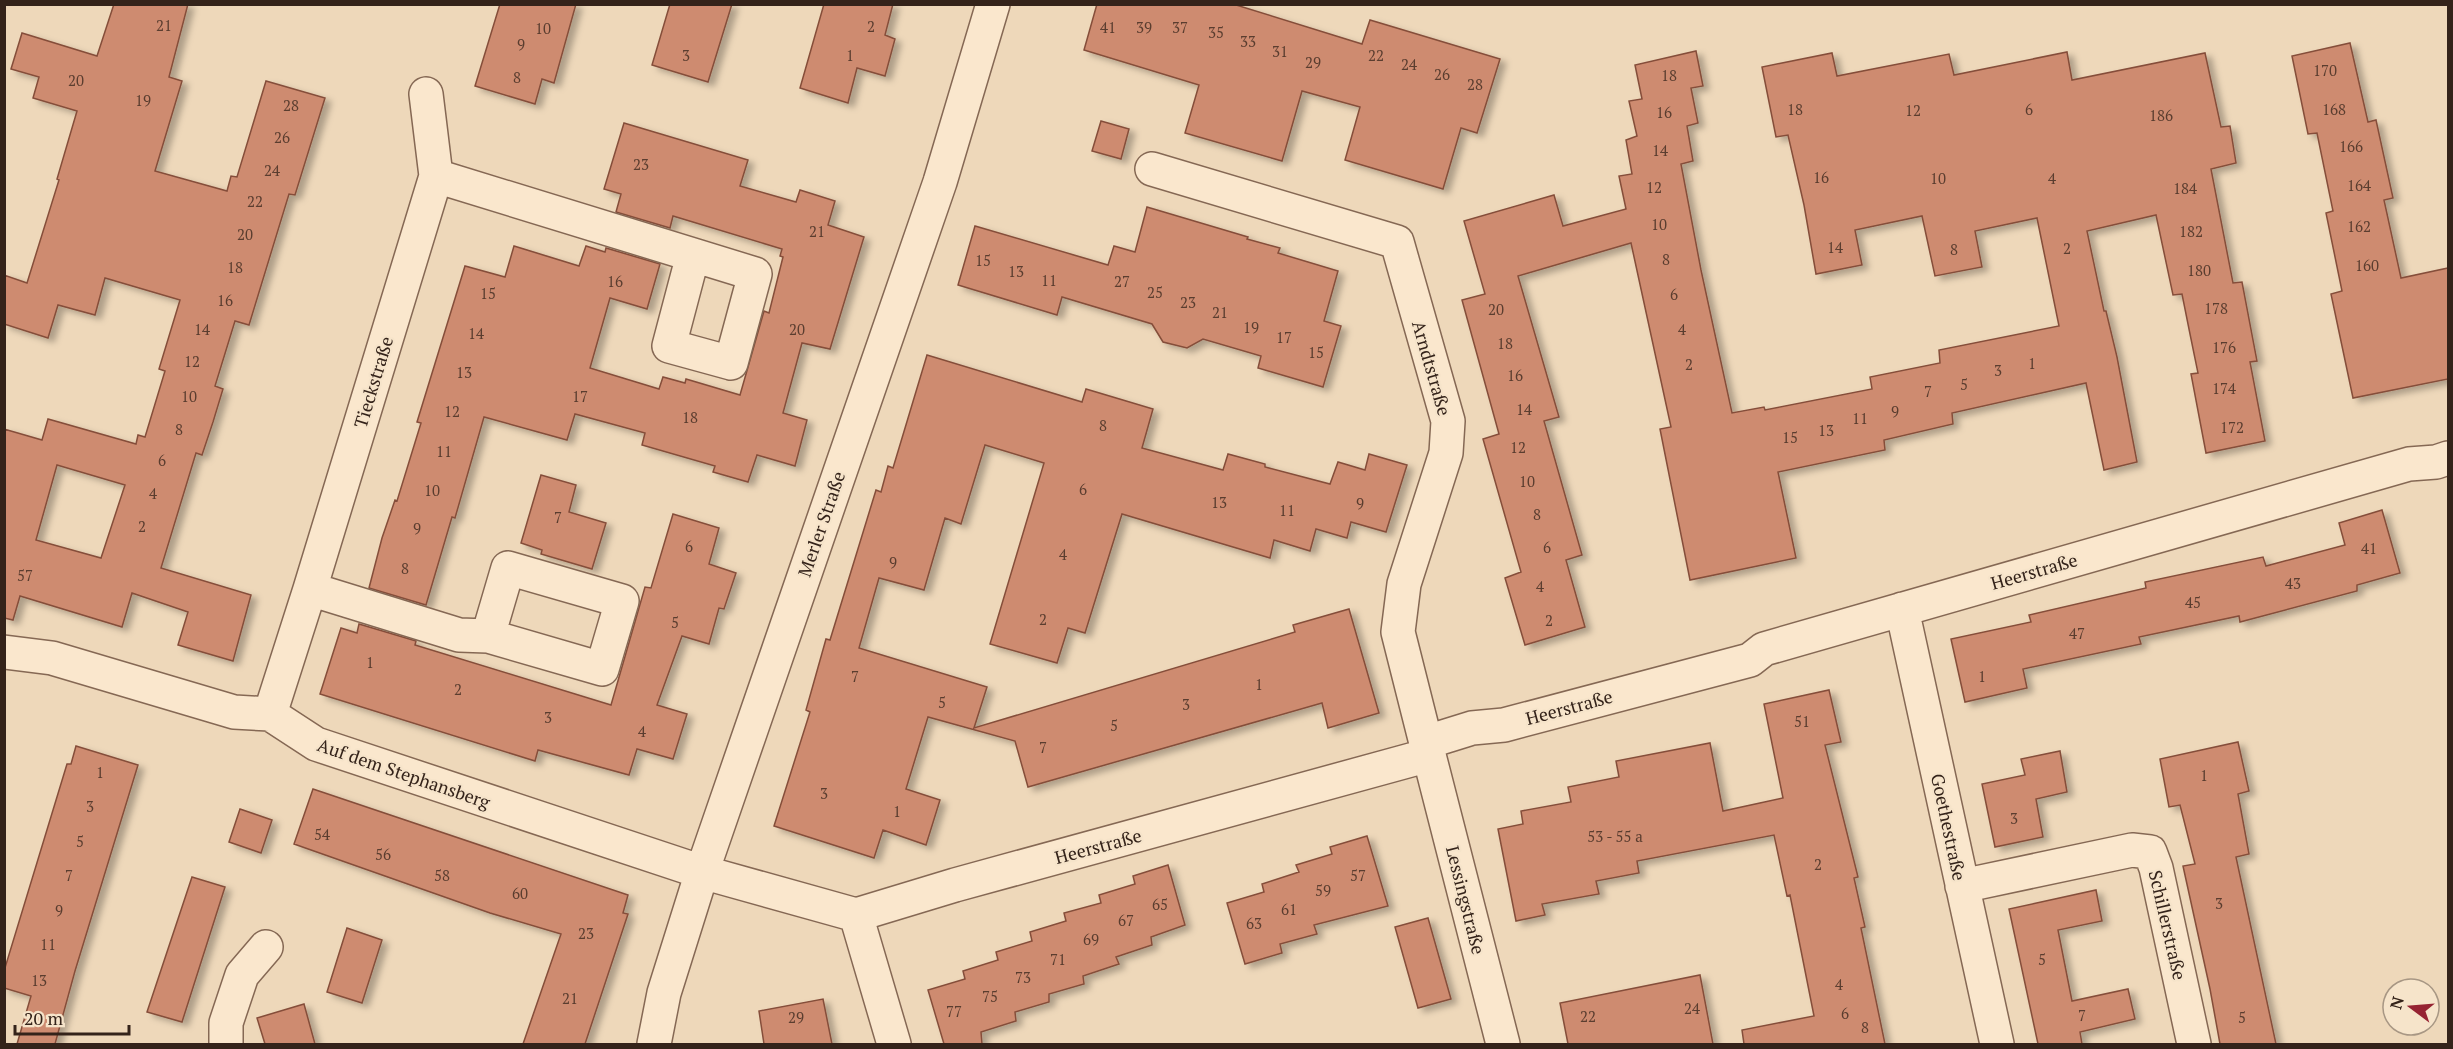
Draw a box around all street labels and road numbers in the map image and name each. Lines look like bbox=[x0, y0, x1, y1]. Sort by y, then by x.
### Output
street label: Arndtstraße bbox=[1407, 318, 1457, 418]
street label: Tieckstraße bbox=[348, 333, 398, 431]
street label: Merler Straße bbox=[792, 468, 850, 580]
street label: Heerstraße bbox=[1988, 547, 2080, 595]
street label: Heerstraße bbox=[1523, 684, 1615, 730]
street label: Auf dem Stephansberg bbox=[314, 732, 494, 814]
street label: Goethestraße bbox=[1926, 771, 1972, 883]
street label: Heerstraße bbox=[1052, 823, 1144, 869]
street label: Lessingstraße bbox=[1441, 843, 1491, 957]
street label: Schillerstraße bbox=[2144, 868, 2192, 982]

